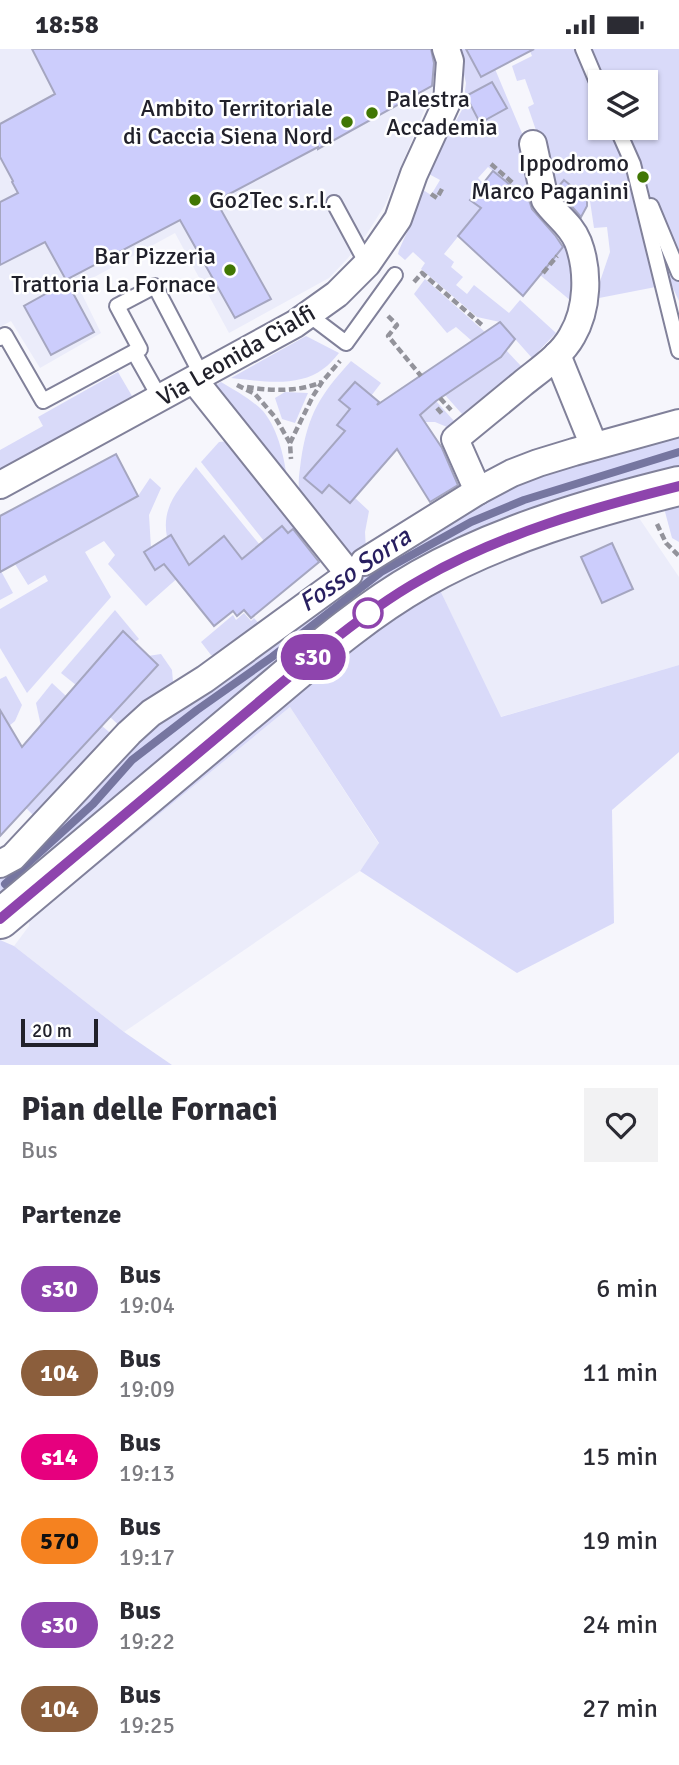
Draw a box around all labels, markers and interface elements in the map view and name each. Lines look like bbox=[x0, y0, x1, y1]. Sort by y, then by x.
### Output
text: 18:58 bbox=[35, 9, 99, 41]
map controls bbox=[588, 70, 658, 140]
button: layers bbox=[588, 70, 658, 140]
place label: Palestra Accademia bbox=[386, 84, 498, 142]
place label: Ambito Territoriale di Caccia Siena Nord bbox=[123, 93, 333, 151]
marker: Palestra Accademia bbox=[364, 105, 380, 121]
marker: Ambito Territoriale di Caccia Siena Nord bbox=[339, 114, 355, 130]
place label: Ippodromo Marco Paganini bbox=[471, 148, 629, 206]
marker: Ippodromo Marco Paganini bbox=[635, 169, 651, 185]
place label: Go2Tec s.r.l. bbox=[209, 185, 332, 215]
marker: Go2Tec s.r.l. bbox=[187, 192, 203, 208]
place label: Bar Pizzeria Trattoria La Fornace bbox=[11, 241, 216, 299]
marker: Bar Pizzeria Trattoria La Fornace bbox=[222, 262, 238, 278]
street label: Via Leonida Cialfi bbox=[151, 298, 321, 412]
water label: Fosso Sorra bbox=[293, 520, 418, 619]
unlabelled marker bbox=[353, 598, 383, 628]
line badge: s30 bbox=[273, 634, 353, 680]
text: s30 bbox=[295, 642, 331, 672]
scale bar bbox=[21, 1016, 98, 1048]
text: 20 m bbox=[32, 1019, 72, 1043]
button: heart bbox=[584, 1088, 658, 1162]
text: Pian delle Fornaci bbox=[21, 1089, 278, 1130]
text: Bus bbox=[21, 1136, 58, 1165]
text: Partenze bbox=[21, 1199, 121, 1231]
text: Bus bbox=[119, 1259, 161, 1291]
text: 6 min bbox=[596, 1273, 658, 1305]
text: s30 bbox=[41, 1274, 78, 1304]
text: 19:04 bbox=[119, 1291, 175, 1320]
text: Bus bbox=[119, 1343, 161, 1375]
text: 11 min bbox=[582, 1357, 658, 1389]
text: 104 bbox=[40, 1358, 79, 1388]
text: 19:09 bbox=[119, 1375, 175, 1404]
text: Bus bbox=[119, 1427, 161, 1459]
text: 15 min bbox=[582, 1441, 658, 1473]
text: s14 bbox=[41, 1442, 78, 1472]
text: 19:13 bbox=[119, 1459, 175, 1488]
text: Bus bbox=[119, 1511, 161, 1543]
text: 19 min bbox=[582, 1525, 658, 1557]
text: 570 bbox=[40, 1526, 79, 1556]
text: 19:17 bbox=[119, 1543, 175, 1572]
text: Bus bbox=[119, 1595, 161, 1627]
text: 24 min bbox=[582, 1609, 658, 1641]
text: s30 bbox=[41, 1610, 78, 1640]
text: 19:22 bbox=[119, 1627, 175, 1656]
text: Bus bbox=[119, 1679, 161, 1711]
text: 27 min bbox=[582, 1693, 658, 1725]
text: 104 bbox=[40, 1694, 79, 1724]
text: 19:25 bbox=[119, 1711, 175, 1740]

